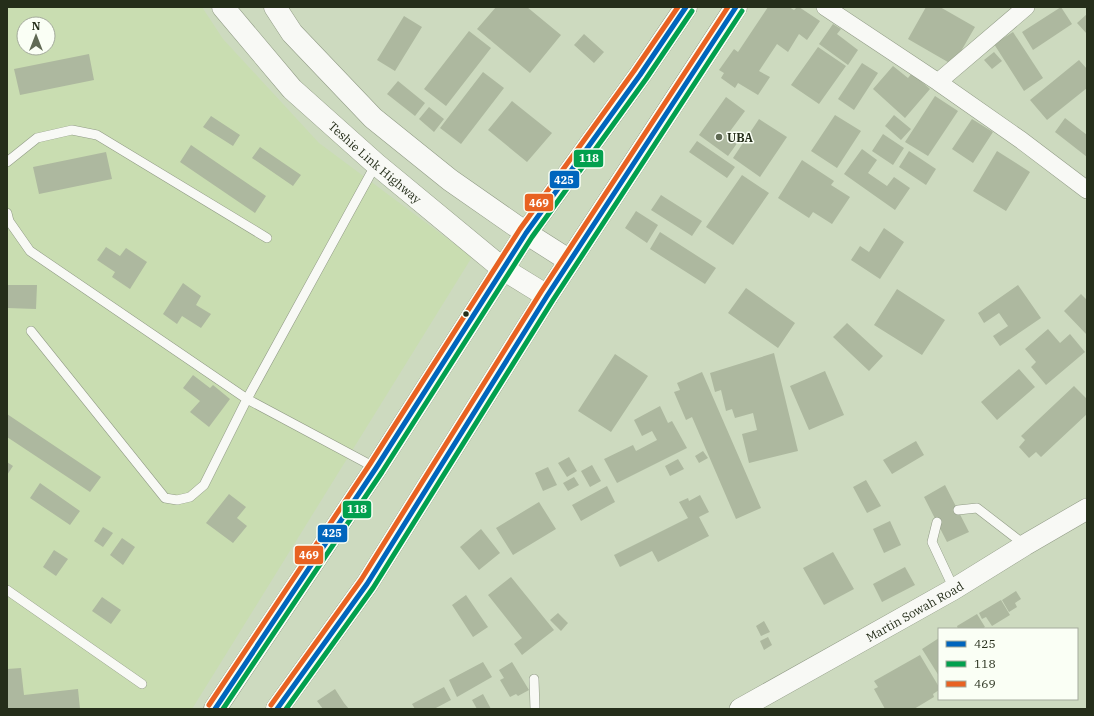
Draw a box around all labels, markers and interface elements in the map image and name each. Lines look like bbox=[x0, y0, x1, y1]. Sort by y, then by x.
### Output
north arrow bbox=[16, 16, 56, 56]
text: N bbox=[32, 19, 41, 33]
street label: Teshie Link Highway bbox=[326, 118, 425, 207]
place label: UBA bbox=[727, 130, 753, 145]
marker: UBA bbox=[714, 132, 724, 142]
line badge: 118 bbox=[573, 149, 604, 168]
text: 118 bbox=[579, 151, 599, 165]
line badge: 425 bbox=[549, 170, 580, 189]
text: 425 bbox=[554, 173, 574, 187]
line badge: 469 bbox=[524, 193, 554, 212]
text: 469 bbox=[529, 196, 549, 210]
unlabelled marker bbox=[461, 309, 471, 319]
line badge: 118 bbox=[342, 500, 372, 519]
text: 118 bbox=[347, 502, 367, 516]
line badge: 425 bbox=[317, 524, 348, 543]
text: 425 bbox=[322, 526, 342, 540]
line badge: 469 bbox=[294, 545, 324, 565]
text: 469 bbox=[299, 548, 319, 562]
street label: Martin Sowah Road bbox=[863, 578, 966, 644]
legend bbox=[938, 628, 1078, 700]
text: 425 bbox=[974, 636, 996, 651]
text: 118 bbox=[974, 656, 996, 671]
text: 469 bbox=[974, 676, 996, 691]

